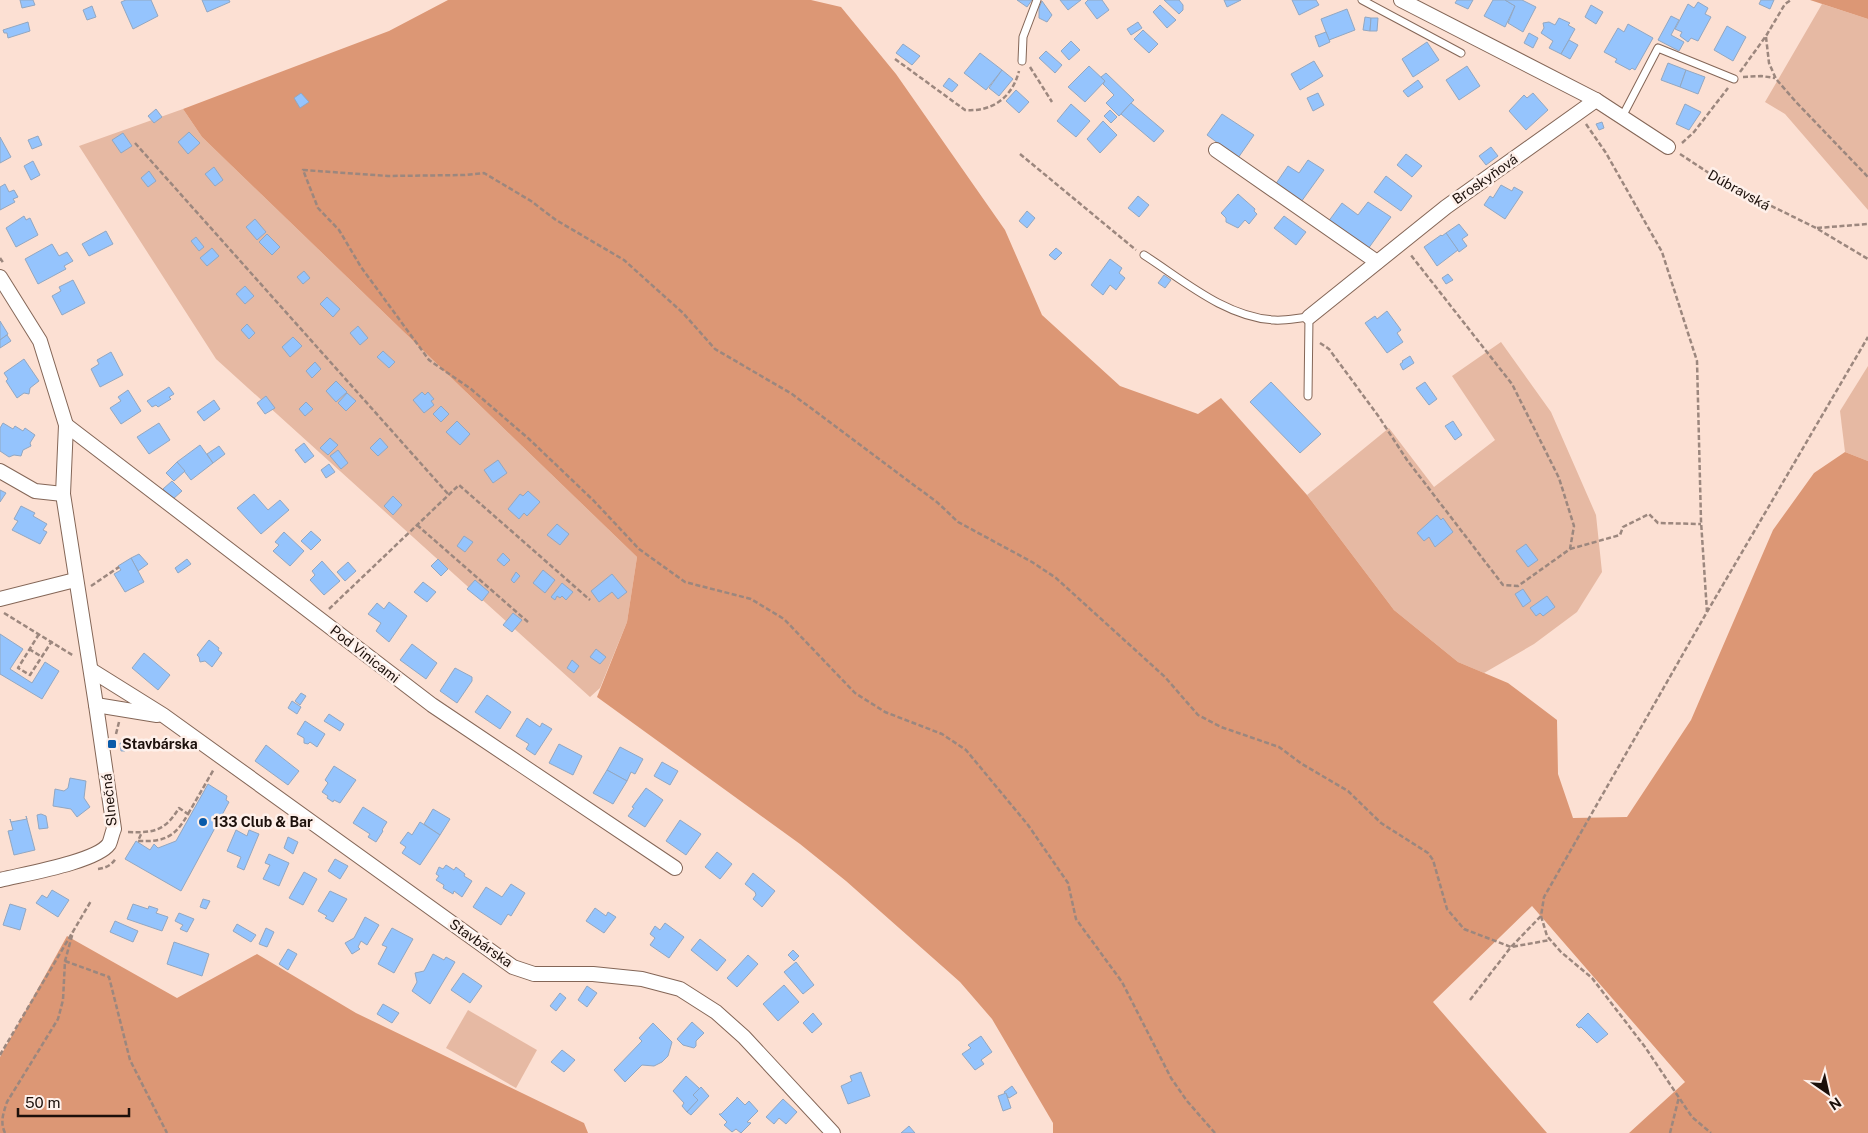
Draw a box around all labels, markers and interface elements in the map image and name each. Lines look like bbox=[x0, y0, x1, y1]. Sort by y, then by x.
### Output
street label: Broskyňová bbox=[1449, 151, 1521, 207]
street label: Dúbravská bbox=[1705, 166, 1773, 214]
street label: Pod Vinicami bbox=[327, 622, 403, 686]
place label: Stavbárska bbox=[122, 736, 198, 752]
marker: Stavbárska bbox=[106, 738, 118, 750]
street label: Slnečná bbox=[98, 773, 120, 827]
place label: 133 Club & Bar bbox=[213, 814, 313, 830]
marker: 133 Club & Bar bbox=[197, 816, 209, 828]
street label: Stavbárska bbox=[447, 916, 515, 970]
north arrow bbox=[1803, 1068, 1853, 1118]
scale bar bbox=[18, 1086, 129, 1118]
text: 50 m bbox=[25, 1094, 60, 1111]
text: N bbox=[1826, 1094, 1844, 1113]

